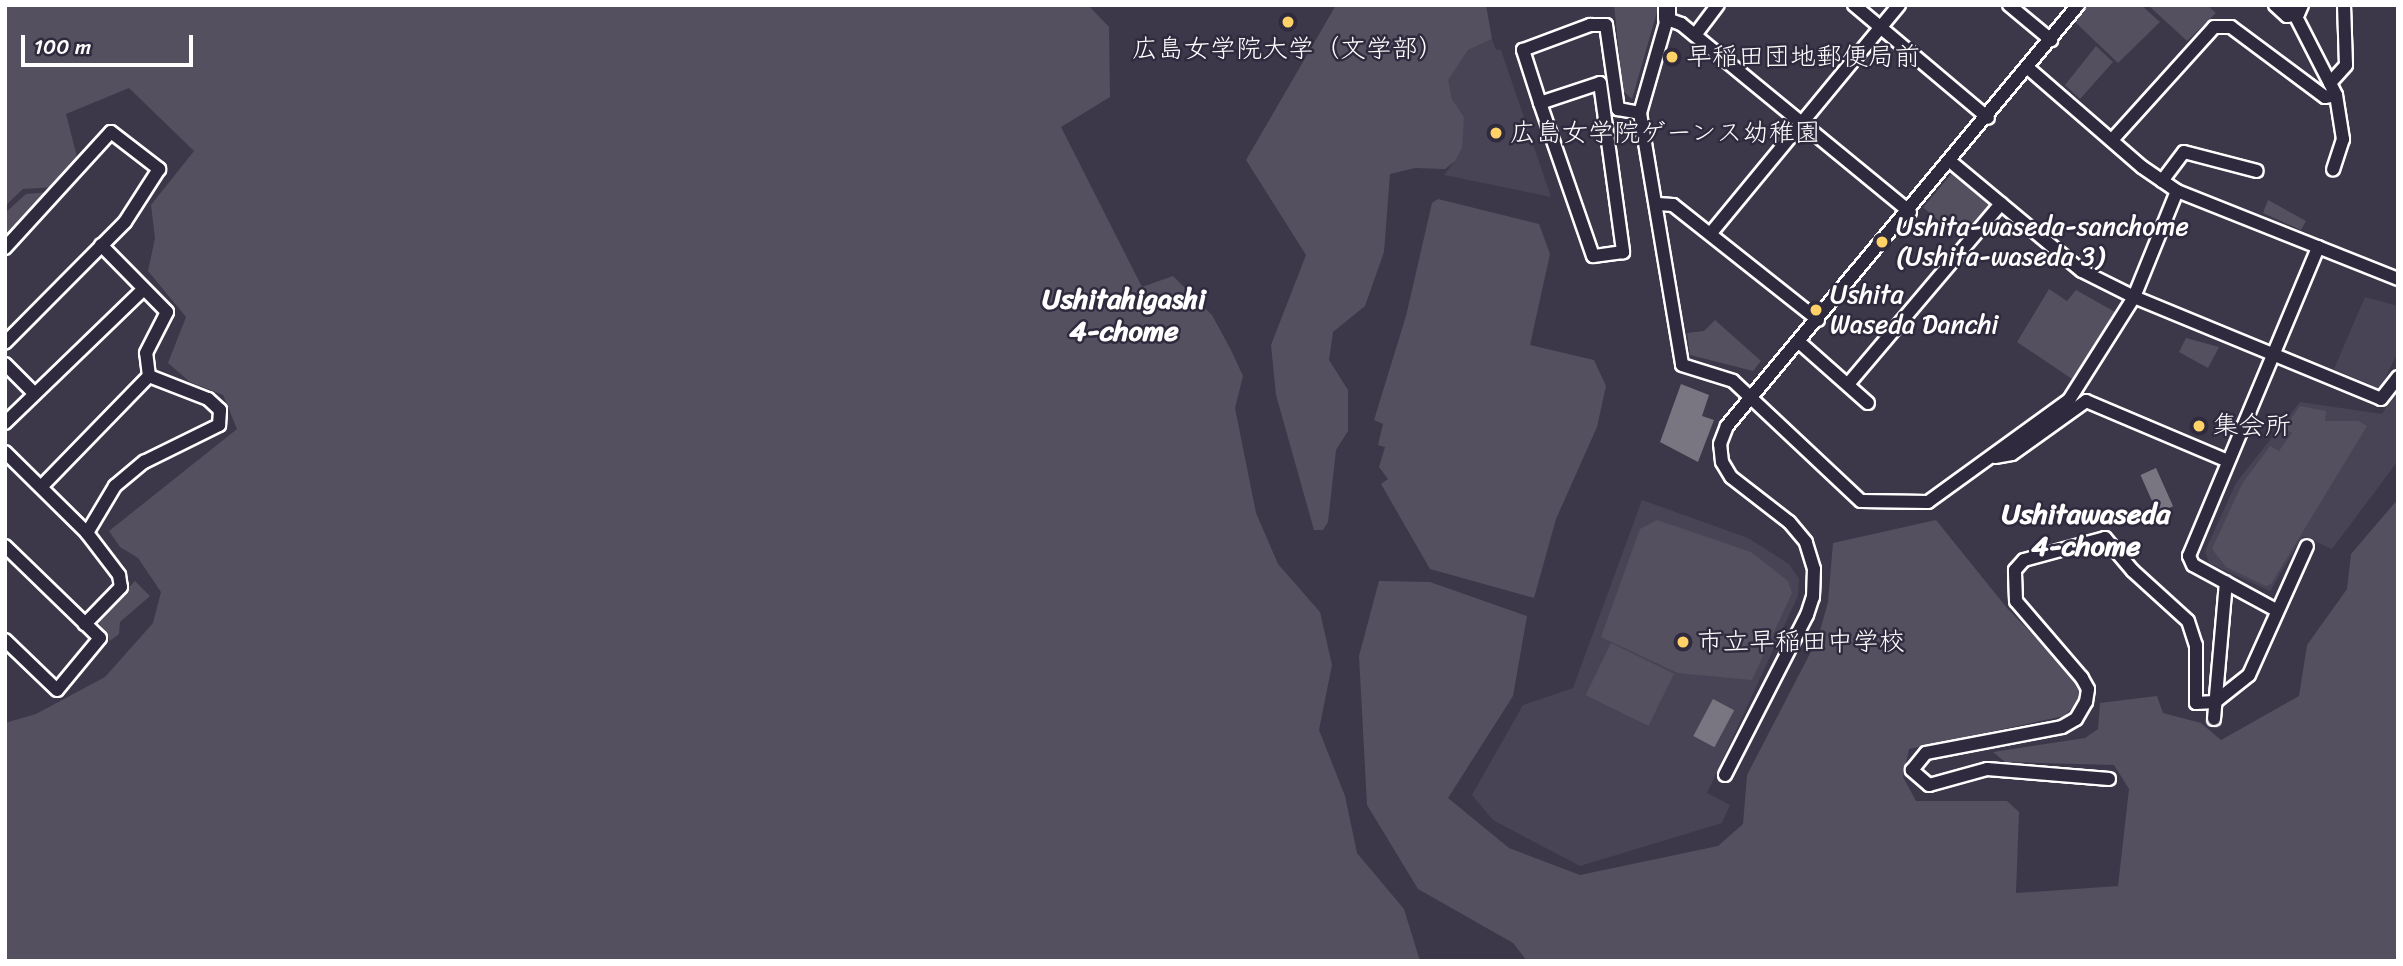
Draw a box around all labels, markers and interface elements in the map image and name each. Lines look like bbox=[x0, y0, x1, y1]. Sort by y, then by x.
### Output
marker: 広島女学院大学（文学部） bbox=[1280, 14, 1296, 30]
scale bar bbox=[24, 21, 196, 65]
text: 100 m bbox=[34, 28, 91, 66]
place label: 広島女学院大学（文学部） bbox=[1132, 33, 1444, 65]
place label: 早稲田団地郵便局前 bbox=[1686, 41, 1920, 73]
marker: 早稲田団地郵便局前 bbox=[1664, 49, 1680, 65]
place label: 広島女学院ゲーンス幼稚園 bbox=[1510, 117, 1822, 149]
marker: 広島女学院ゲーンス幼稚園 bbox=[1488, 125, 1504, 141]
place label: Ushita-waseda-sanchome (Ushita-waseda 3) bbox=[1896, 211, 2189, 272]
marker: Ushita-waseda-sanchome (Ushita-waseda 3) bbox=[1874, 234, 1890, 250]
place label: Ushita Waseda Danchi bbox=[1830, 279, 1998, 340]
district label: Ushitahigashi 4-chome bbox=[1042, 282, 1206, 348]
marker: Ushita Waseda Danchi bbox=[1808, 302, 1824, 318]
place label: 集会所 bbox=[2213, 410, 2291, 442]
marker: 集会所 bbox=[2191, 418, 2207, 434]
district label: Ushitawaseda 4-chome bbox=[2002, 497, 2170, 563]
place label: 市立早稲田中学校 bbox=[1697, 626, 1905, 658]
marker: 市立早稲田中学校 bbox=[1675, 634, 1691, 650]

